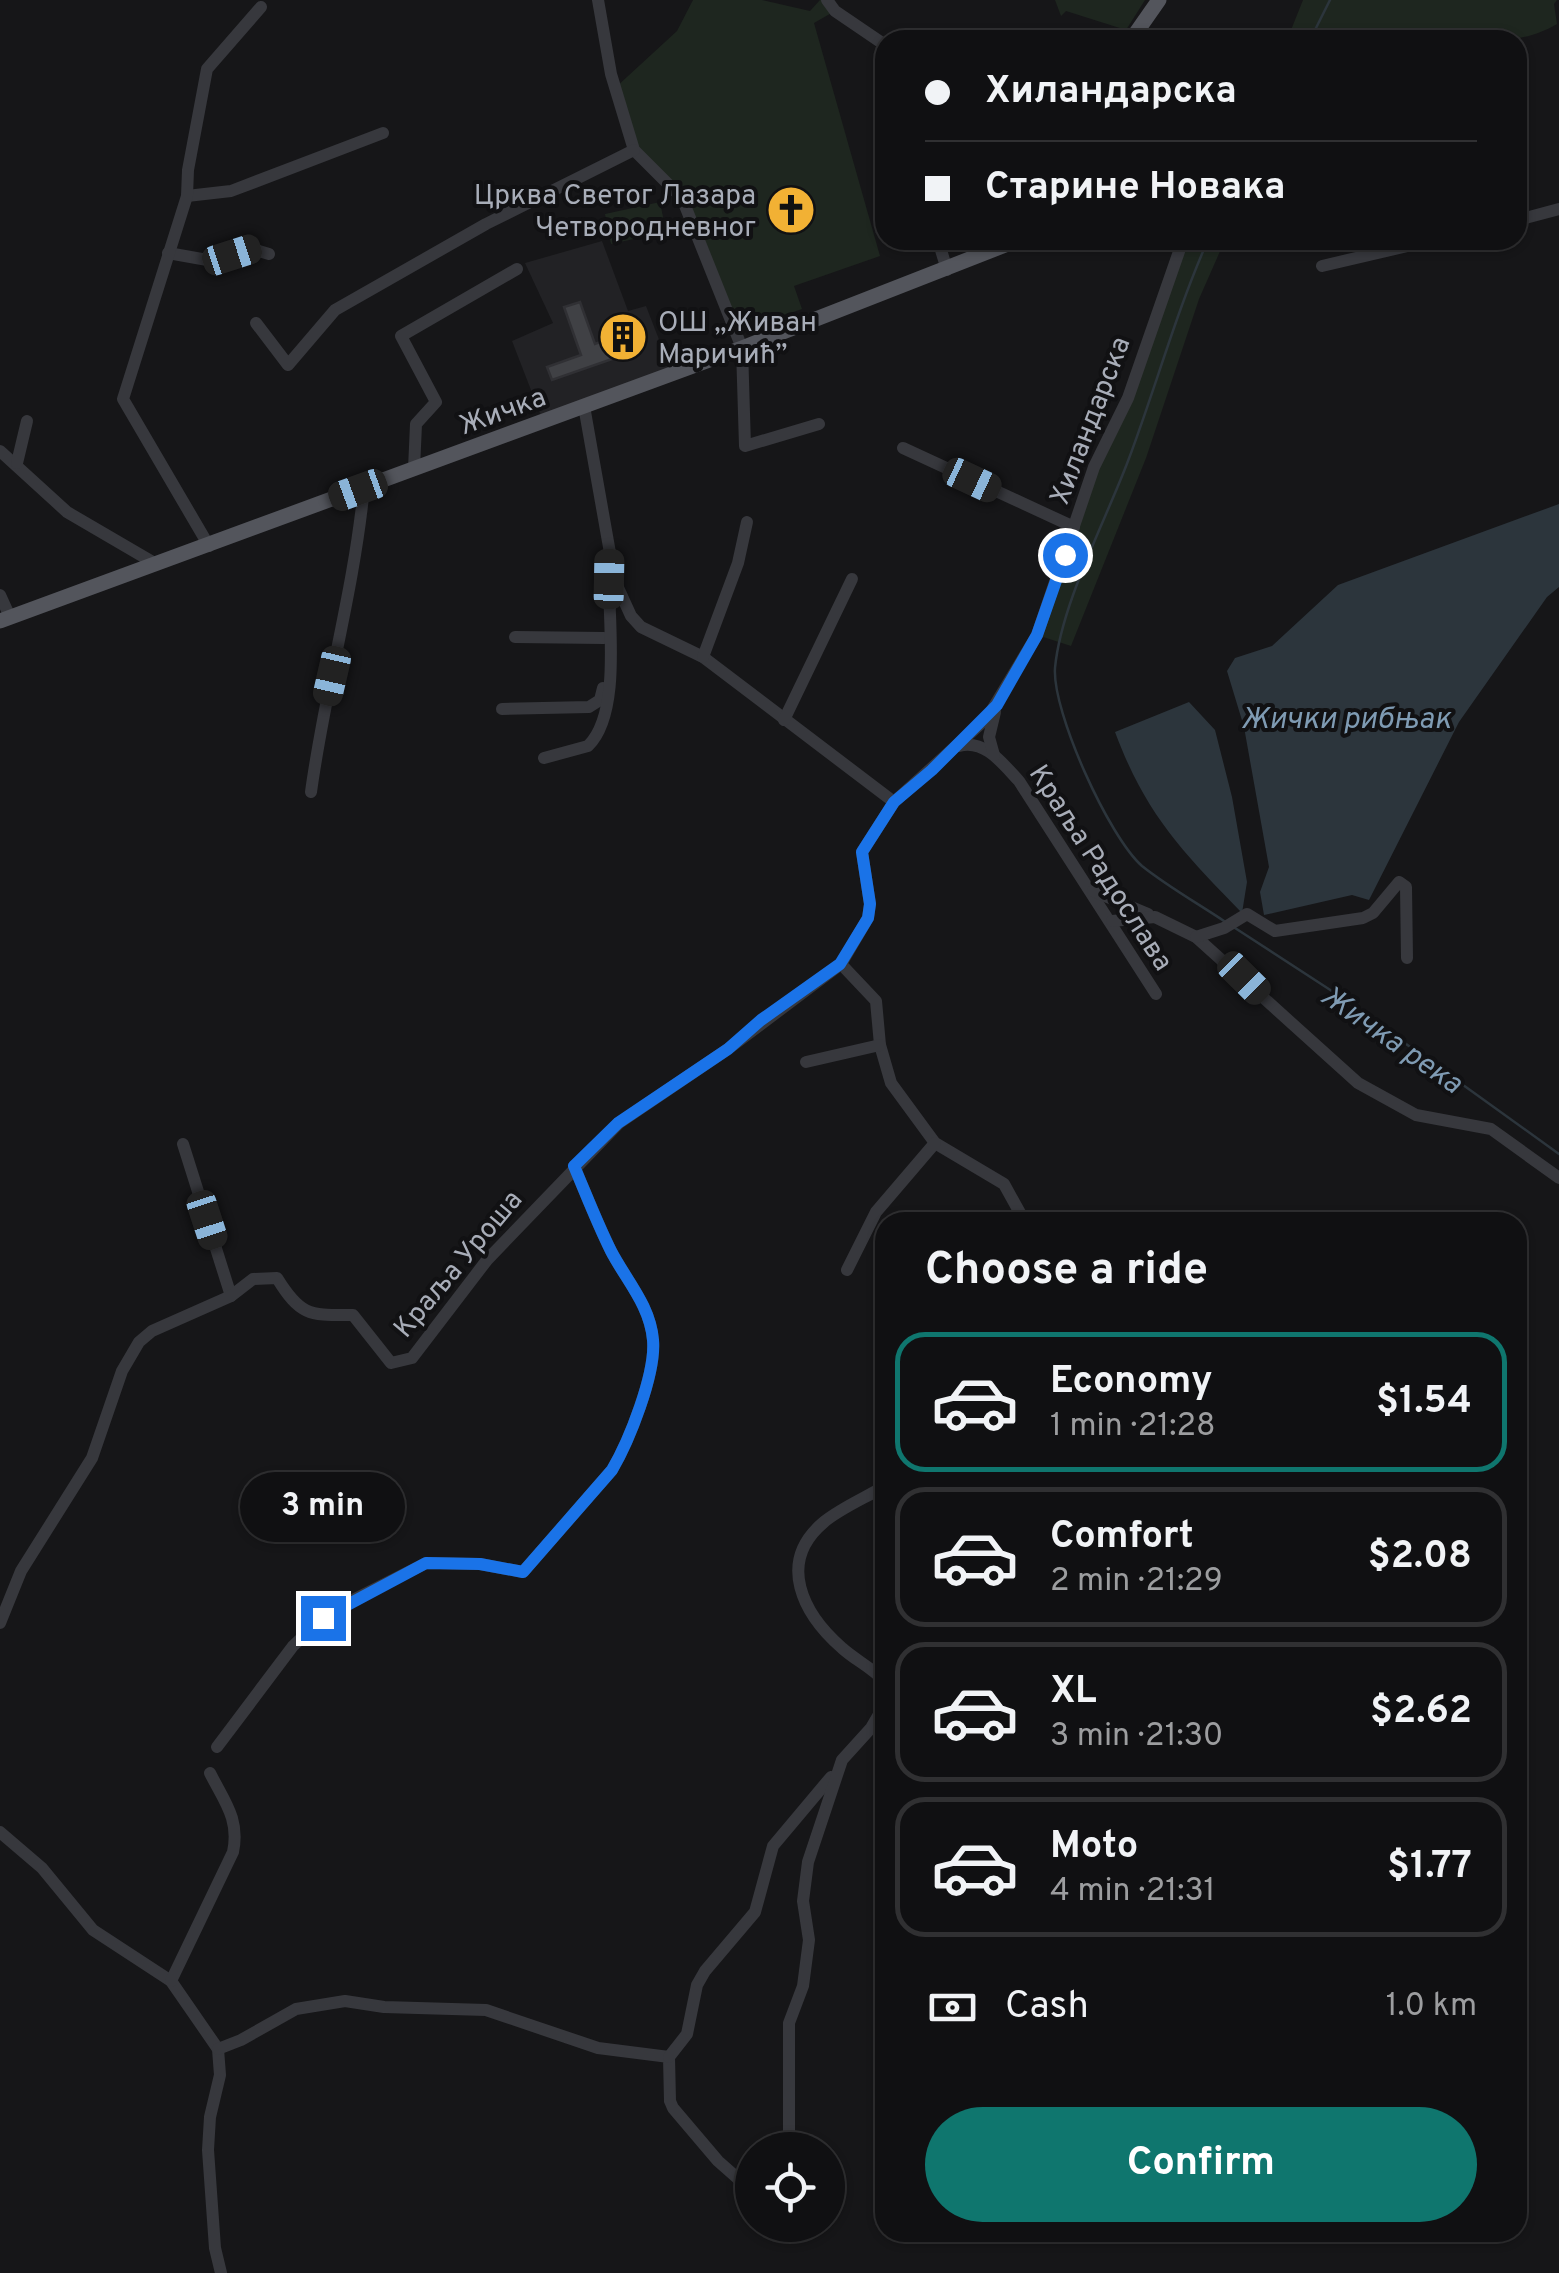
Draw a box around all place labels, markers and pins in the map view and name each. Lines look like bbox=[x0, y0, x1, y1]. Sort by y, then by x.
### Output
place label: Црква Светог Лазара Четвородневног bbox=[474, 179, 756, 247]
church icon: Црква Светог Лазара Четвородневног bbox=[765, 184, 817, 236]
place label: ОШ „Живан Маричић” bbox=[658, 306, 817, 374]
building icon: ОШ „Живан Маричић” bbox=[597, 311, 649, 363]

